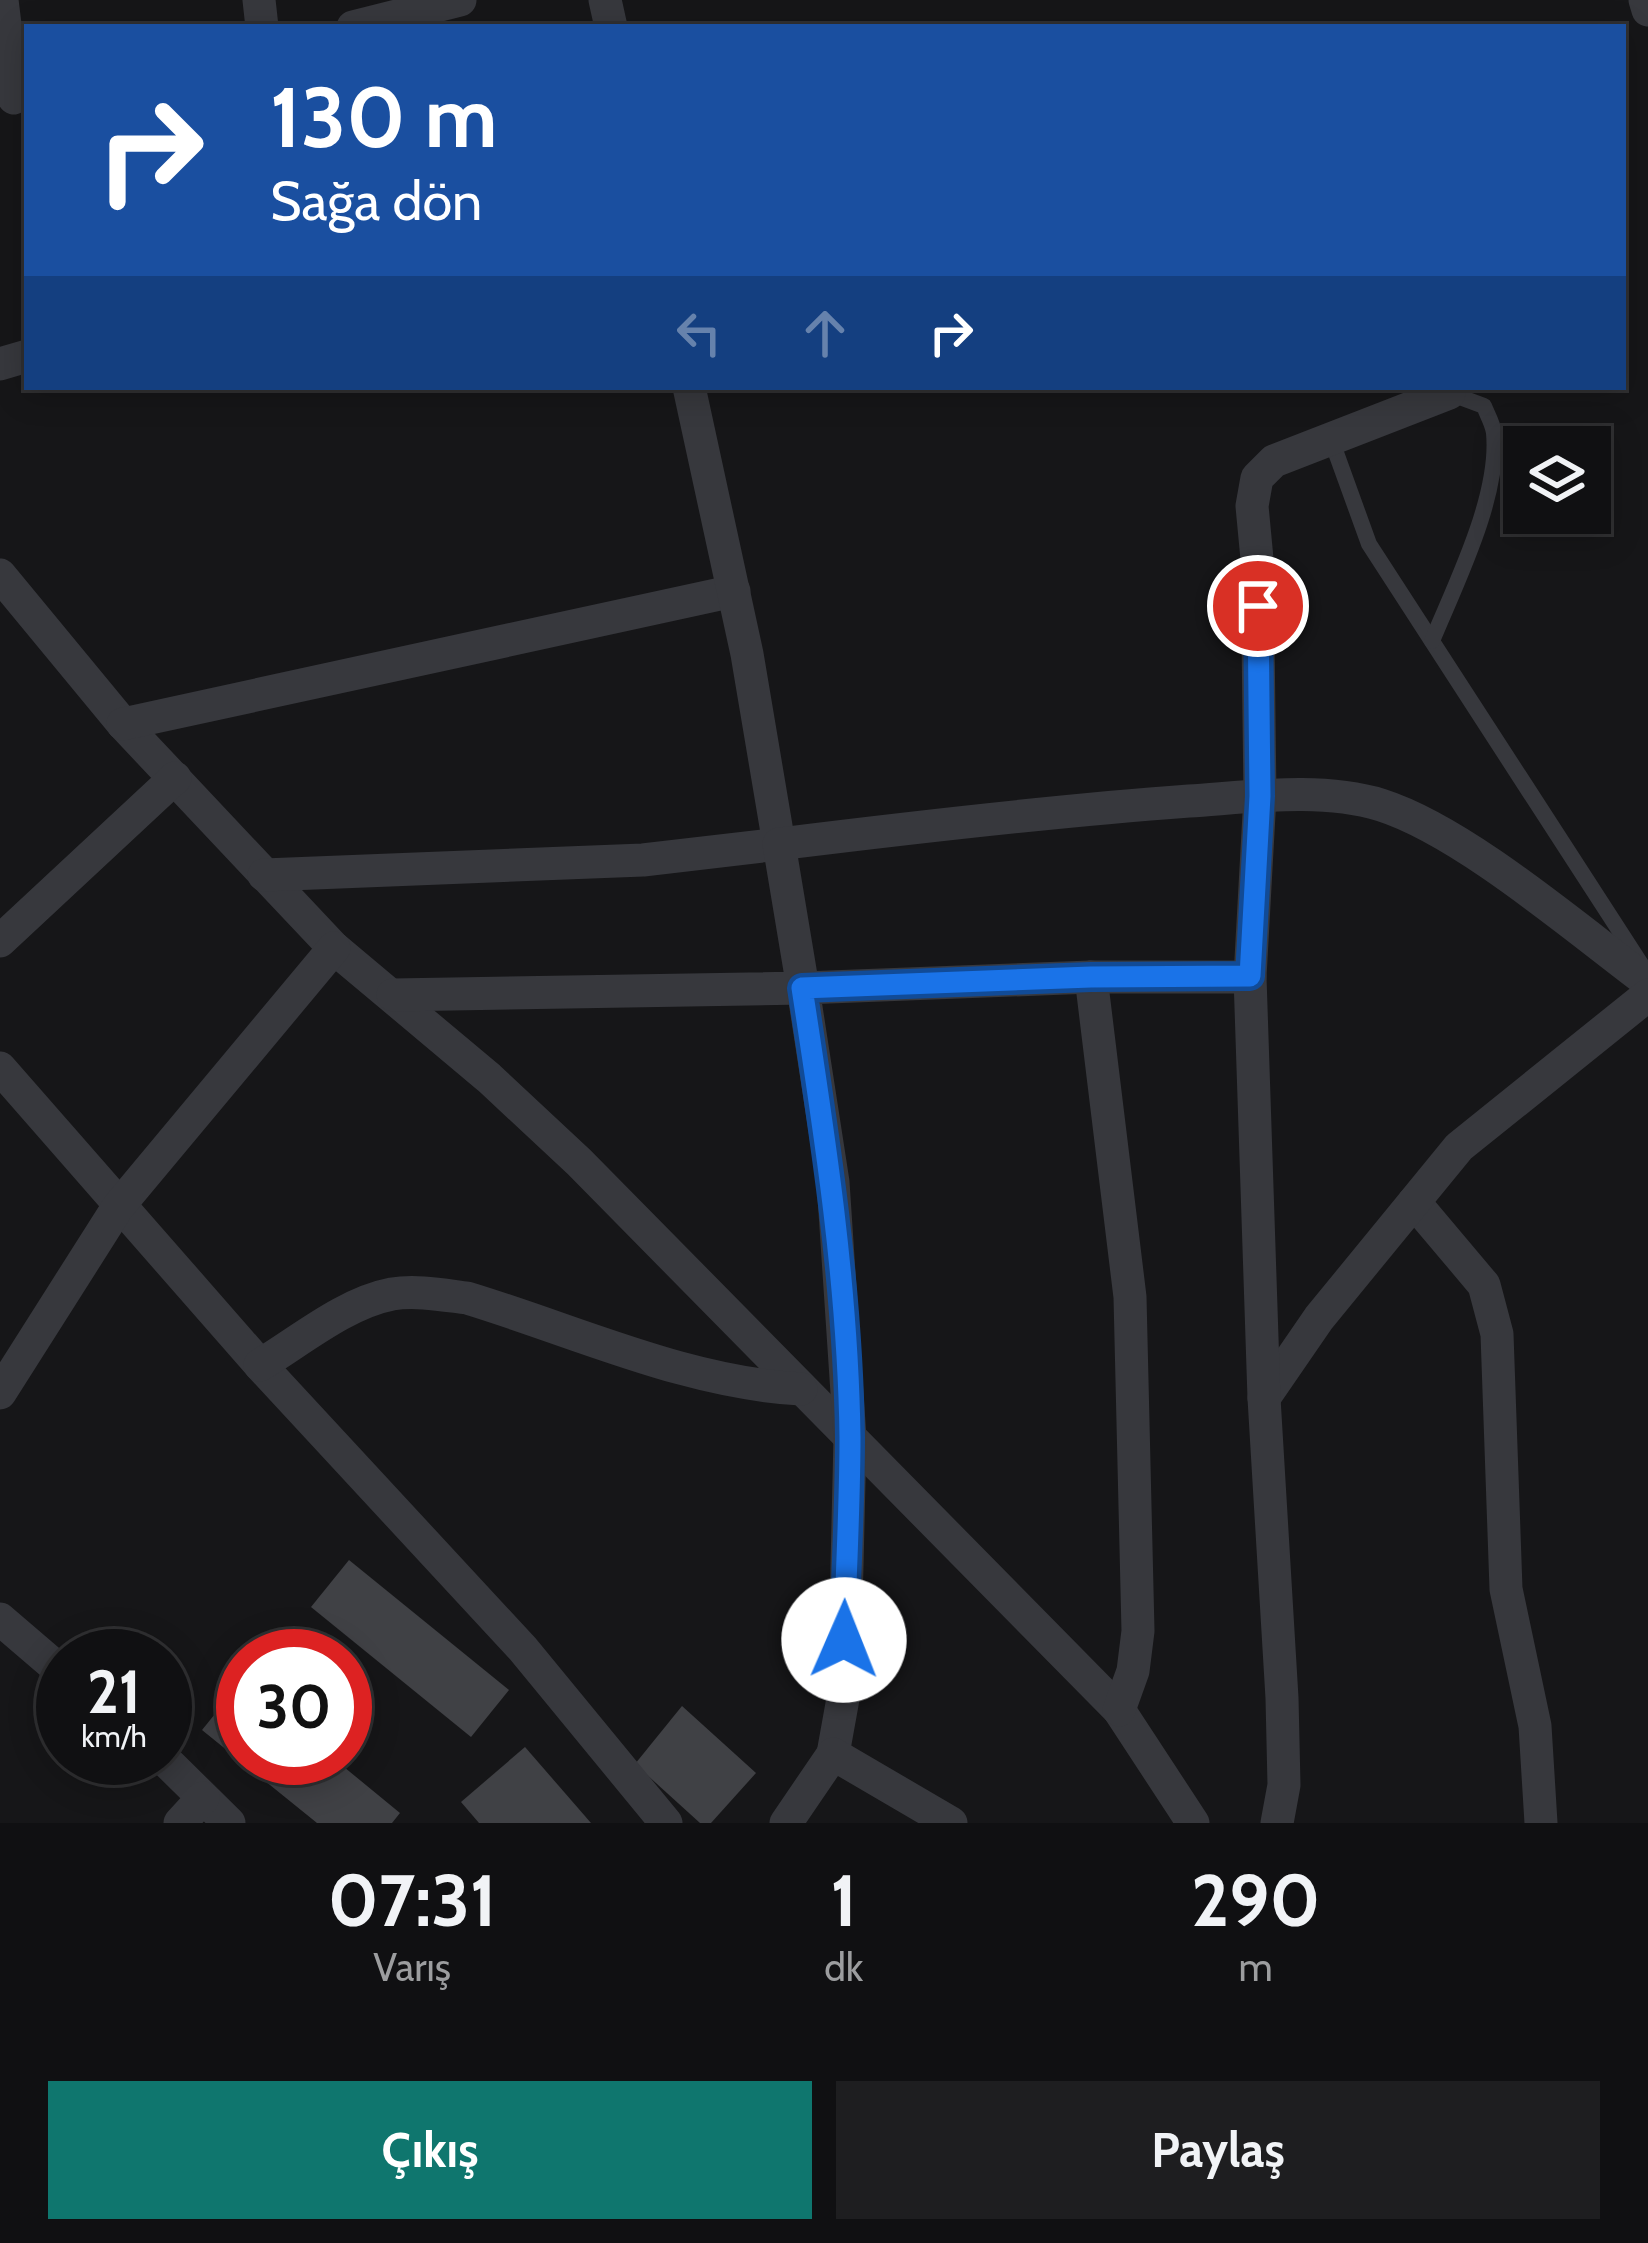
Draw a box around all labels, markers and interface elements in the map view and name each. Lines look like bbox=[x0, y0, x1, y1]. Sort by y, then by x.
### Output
text: 130 m bbox=[270, 66, 497, 168]
icon: right bbox=[72, 72, 228, 228]
text: Sağa dön bbox=[270, 168, 482, 234]
icon: left bbox=[666, 300, 732, 366]
icon: ahead bbox=[792, 300, 858, 366]
icon: right bbox=[918, 300, 984, 366]
map controls bbox=[1503, 426, 1611, 534]
button: layers bbox=[1503, 426, 1611, 534]
pin bbox=[1207, 555, 1309, 657]
icon: arrive bbox=[1225, 573, 1291, 639]
position arrow bbox=[781, 1577, 907, 1703]
speed limit sign: 30 bbox=[216, 1629, 372, 1785]
text: 21 bbox=[87, 1655, 141, 1728]
text: km/h bbox=[81, 1718, 147, 1755]
text: 07:31 bbox=[328, 1857, 497, 1944]
text: 1 bbox=[830, 1857, 857, 1944]
text: 290 bbox=[1191, 1857, 1320, 1944]
text: Varış bbox=[373, 1943, 451, 1991]
text: dk bbox=[824, 1943, 863, 1991]
text: m bbox=[1239, 1943, 1273, 1991]
button: Çıkış bbox=[48, 2081, 812, 2219]
button: Paylaş bbox=[836, 2081, 1600, 2219]

